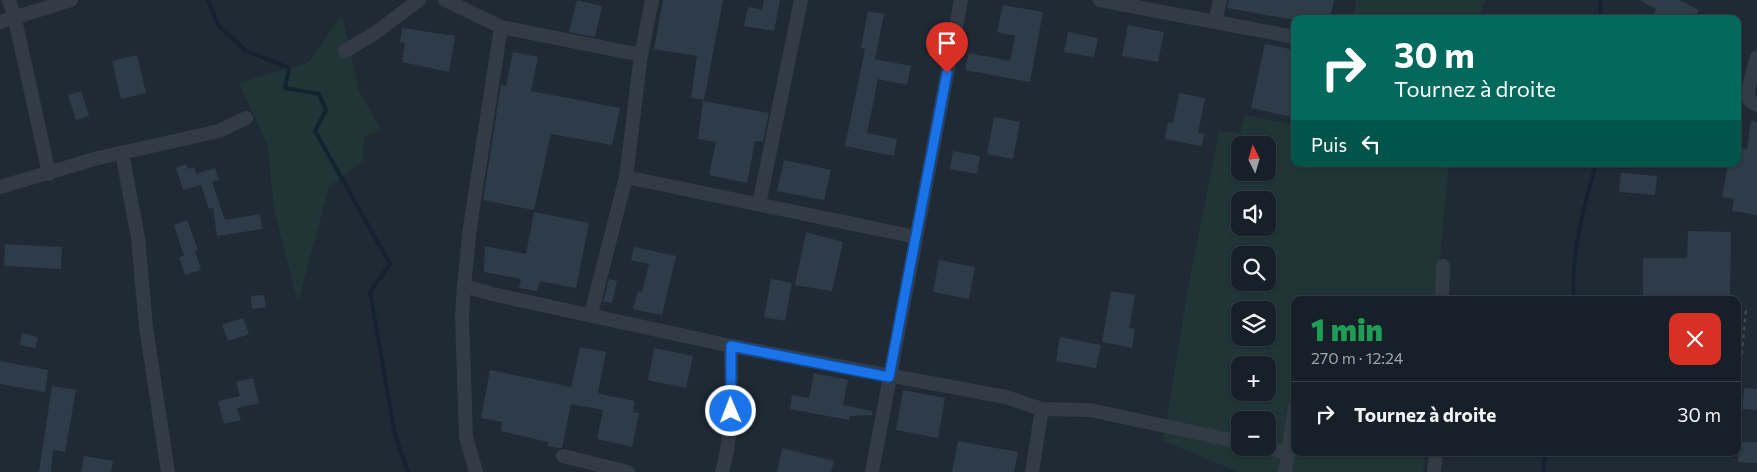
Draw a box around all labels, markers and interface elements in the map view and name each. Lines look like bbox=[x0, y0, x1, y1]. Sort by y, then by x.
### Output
pin bbox=[926, 22, 968, 73]
icon: arrive bbox=[933, 29, 961, 57]
text: 30 m bbox=[1394, 32, 1475, 75]
icon: right bbox=[1311, 35, 1376, 100]
text: Tournez à droite bbox=[1394, 75, 1556, 102]
icon: left bbox=[1357, 130, 1385, 158]
text: Puis bbox=[1311, 133, 1347, 156]
north arrow bbox=[1231, 136, 1276, 181]
map controls bbox=[1231, 136, 1276, 456]
button: sound bbox=[1231, 191, 1276, 236]
button: search bbox=[1231, 246, 1276, 291]
button: layers bbox=[1231, 301, 1276, 346]
text: 1 min bbox=[1311, 310, 1383, 347]
button: close bbox=[1669, 313, 1721, 365]
text: 270 m · 12:24 bbox=[1311, 348, 1403, 367]
button: + bbox=[1231, 356, 1276, 401]
position arrow bbox=[704, 384, 756, 436]
icon: right bbox=[1311, 400, 1339, 428]
text: Tournez à droite bbox=[1354, 403, 1496, 426]
text: 30 m bbox=[1678, 403, 1721, 426]
button: − bbox=[1231, 411, 1276, 456]

